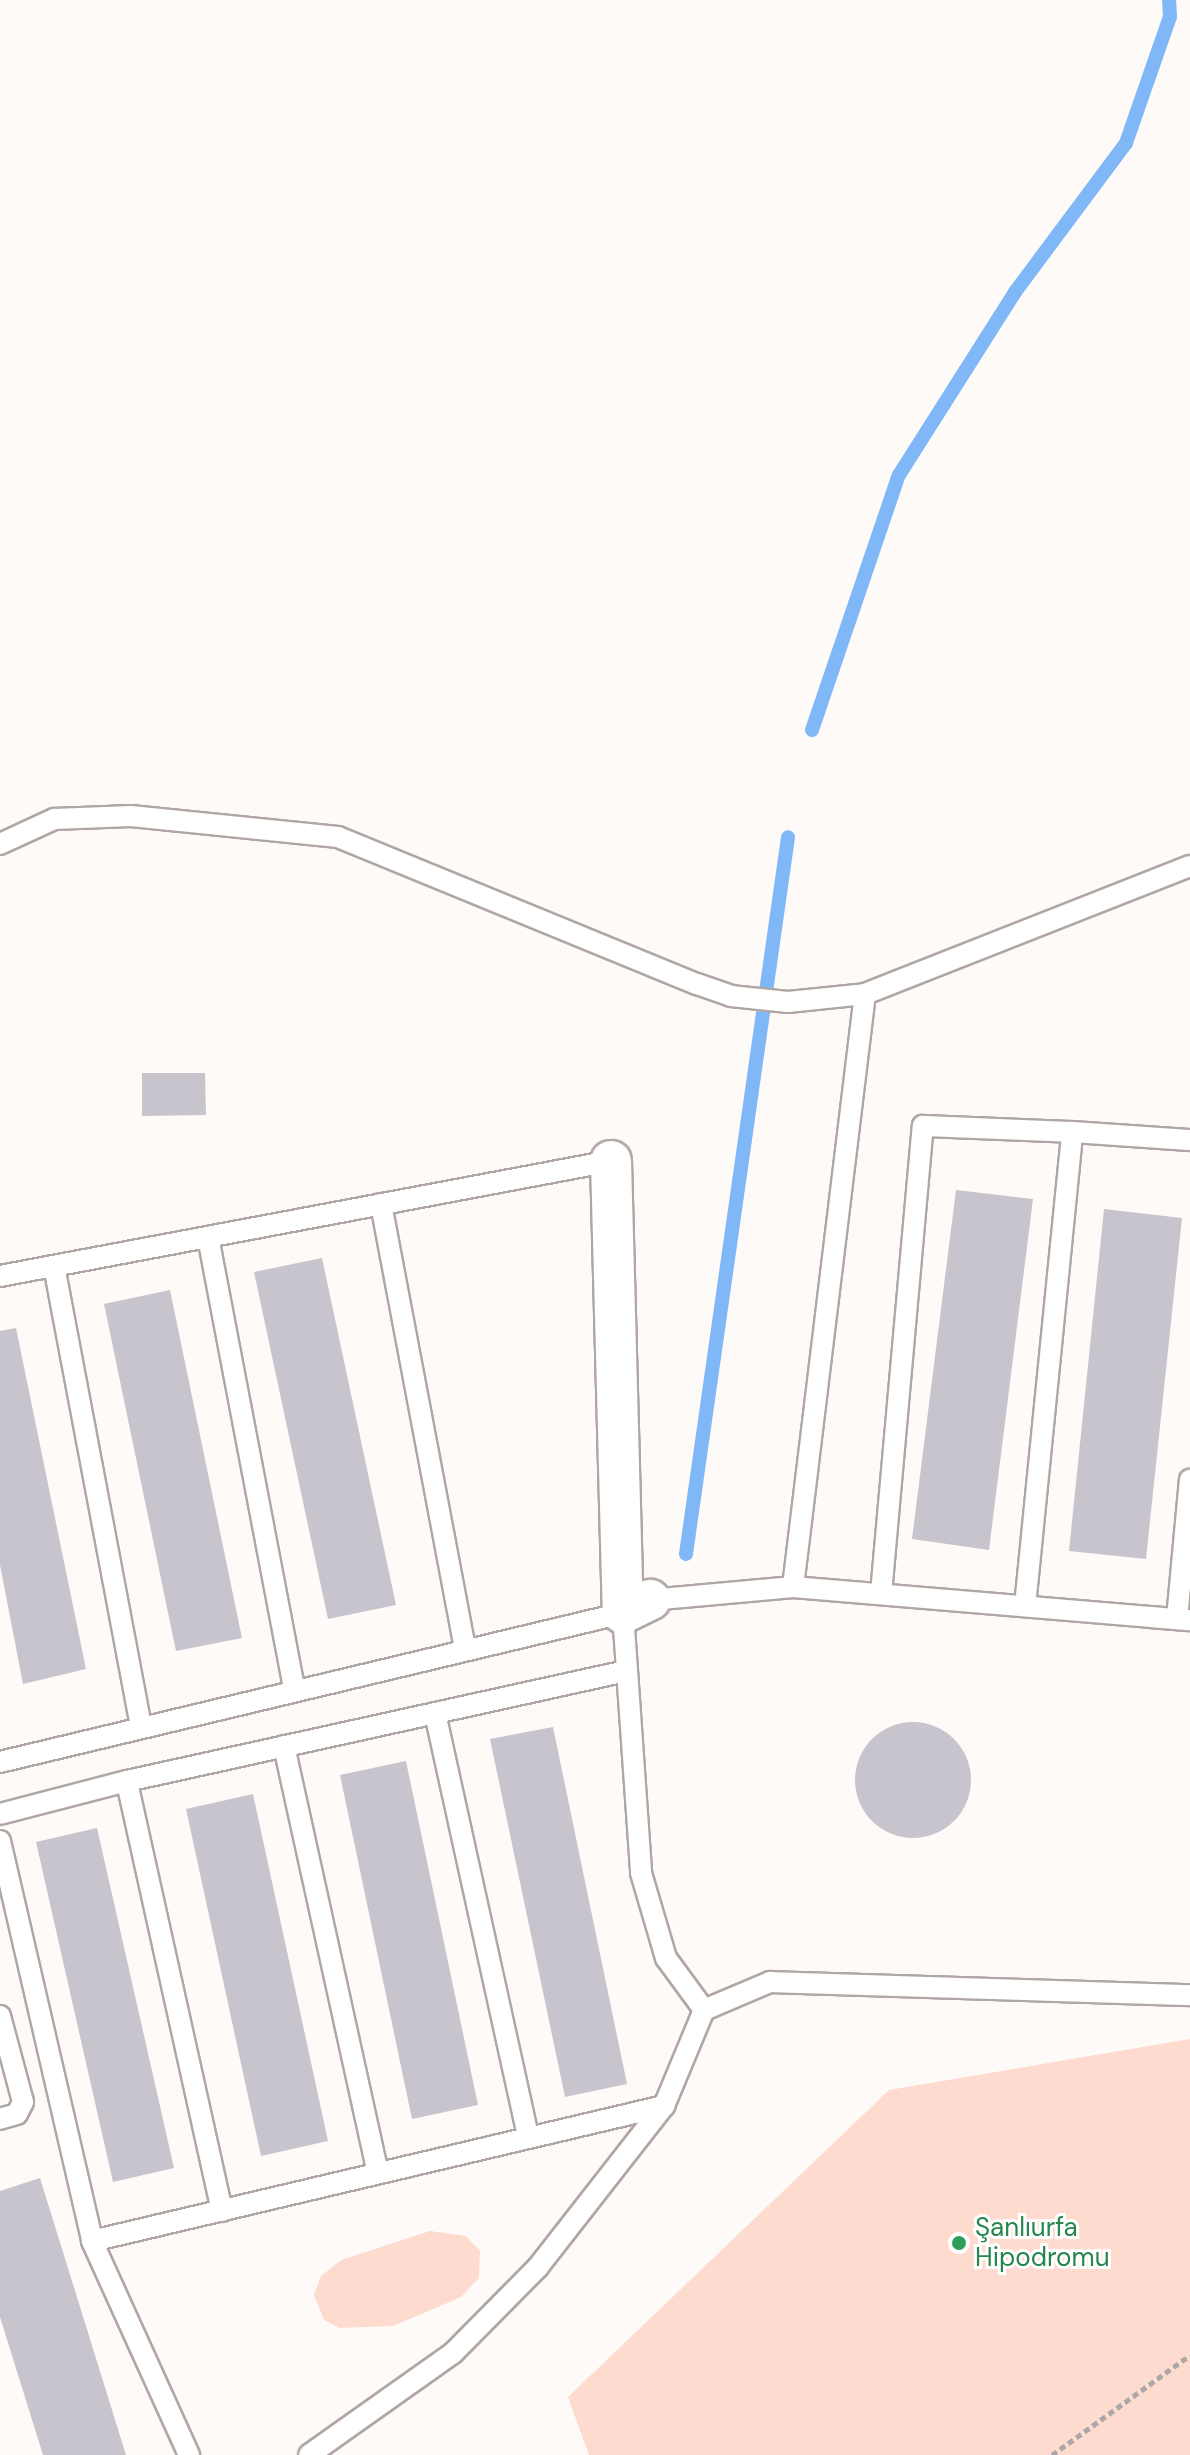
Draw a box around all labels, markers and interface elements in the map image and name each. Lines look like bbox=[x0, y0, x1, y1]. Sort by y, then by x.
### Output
place label: Şanlıurfa Hipodromu bbox=[975, 2212, 1110, 2274]
marker: Şanlıurfa Hipodromu bbox=[950, 2234, 968, 2252]

